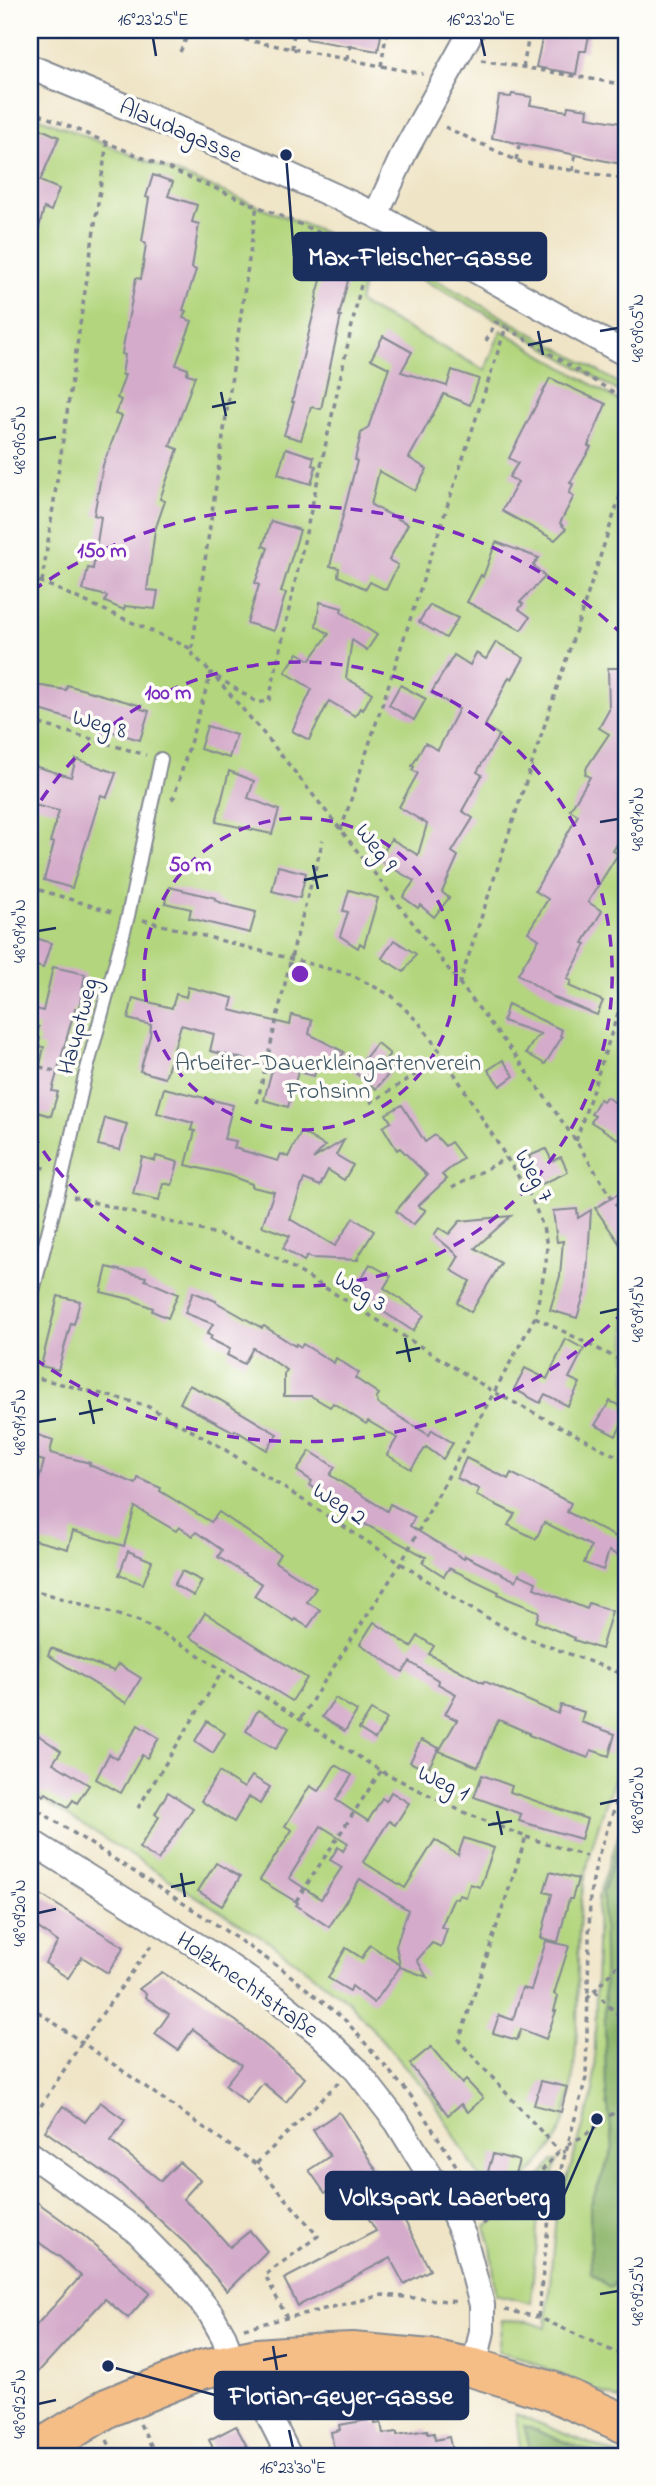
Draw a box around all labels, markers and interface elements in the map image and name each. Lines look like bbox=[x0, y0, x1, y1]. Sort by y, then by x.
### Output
text: 16°23'25"E bbox=[117, 8, 189, 34]
text: 16°23'20"E bbox=[447, 8, 515, 34]
street label: Alaudagasse bbox=[113, 91, 247, 174]
callout: Max-Fleischer-Gasse bbox=[294, 233, 546, 280]
text: Max-Fleischer-Gasse bbox=[308, 240, 533, 278]
text: 48°09'05"N bbox=[626, 294, 652, 362]
text: 48°09'05"N bbox=[8, 406, 34, 474]
text: 150 m bbox=[77, 537, 127, 567]
text: 100 m bbox=[145, 679, 191, 709]
street label: Weg 8 bbox=[68, 701, 131, 750]
text: 48°09'10"N bbox=[626, 787, 652, 851]
street label: Weg 9 bbox=[345, 817, 406, 881]
text: 50 m bbox=[169, 851, 211, 881]
text: 48°09'10"N bbox=[8, 899, 34, 963]
centre of rings bbox=[288, 962, 312, 986]
street label: Hauptweg bbox=[50, 974, 109, 1079]
park label: Arbeiter-Dauerkleingartenverein Frohsinn bbox=[175, 1047, 481, 1110]
street label: Weg 7 bbox=[504, 1143, 562, 1209]
street label: Weg 3 bbox=[327, 1262, 393, 1322]
text: 48°09'15"N bbox=[626, 1276, 652, 1342]
text: 48°09'15"N bbox=[8, 1389, 34, 1455]
street label: Weg 2 bbox=[305, 1475, 373, 1536]
street label: Weg 1 bbox=[411, 1757, 475, 1812]
text: 48°09'20"N bbox=[626, 1766, 652, 1834]
text: 48°09'20"N bbox=[8, 1879, 34, 1947]
street label: Holzknechtstraße bbox=[168, 1924, 325, 2048]
callout: Volkspark Laaerberg bbox=[326, 2172, 564, 2219]
text: Volkspark Laaerberg bbox=[339, 2180, 551, 2219]
text: 48°09'25"N bbox=[626, 2256, 652, 2326]
text: 48°09'25"N bbox=[8, 2369, 34, 2439]
callout: Florian-Geyer-Gasse bbox=[215, 2372, 468, 2419]
text: Florian-Geyer-Gasse bbox=[227, 2379, 455, 2417]
text: 16°23'30"E bbox=[259, 2456, 327, 2482]

